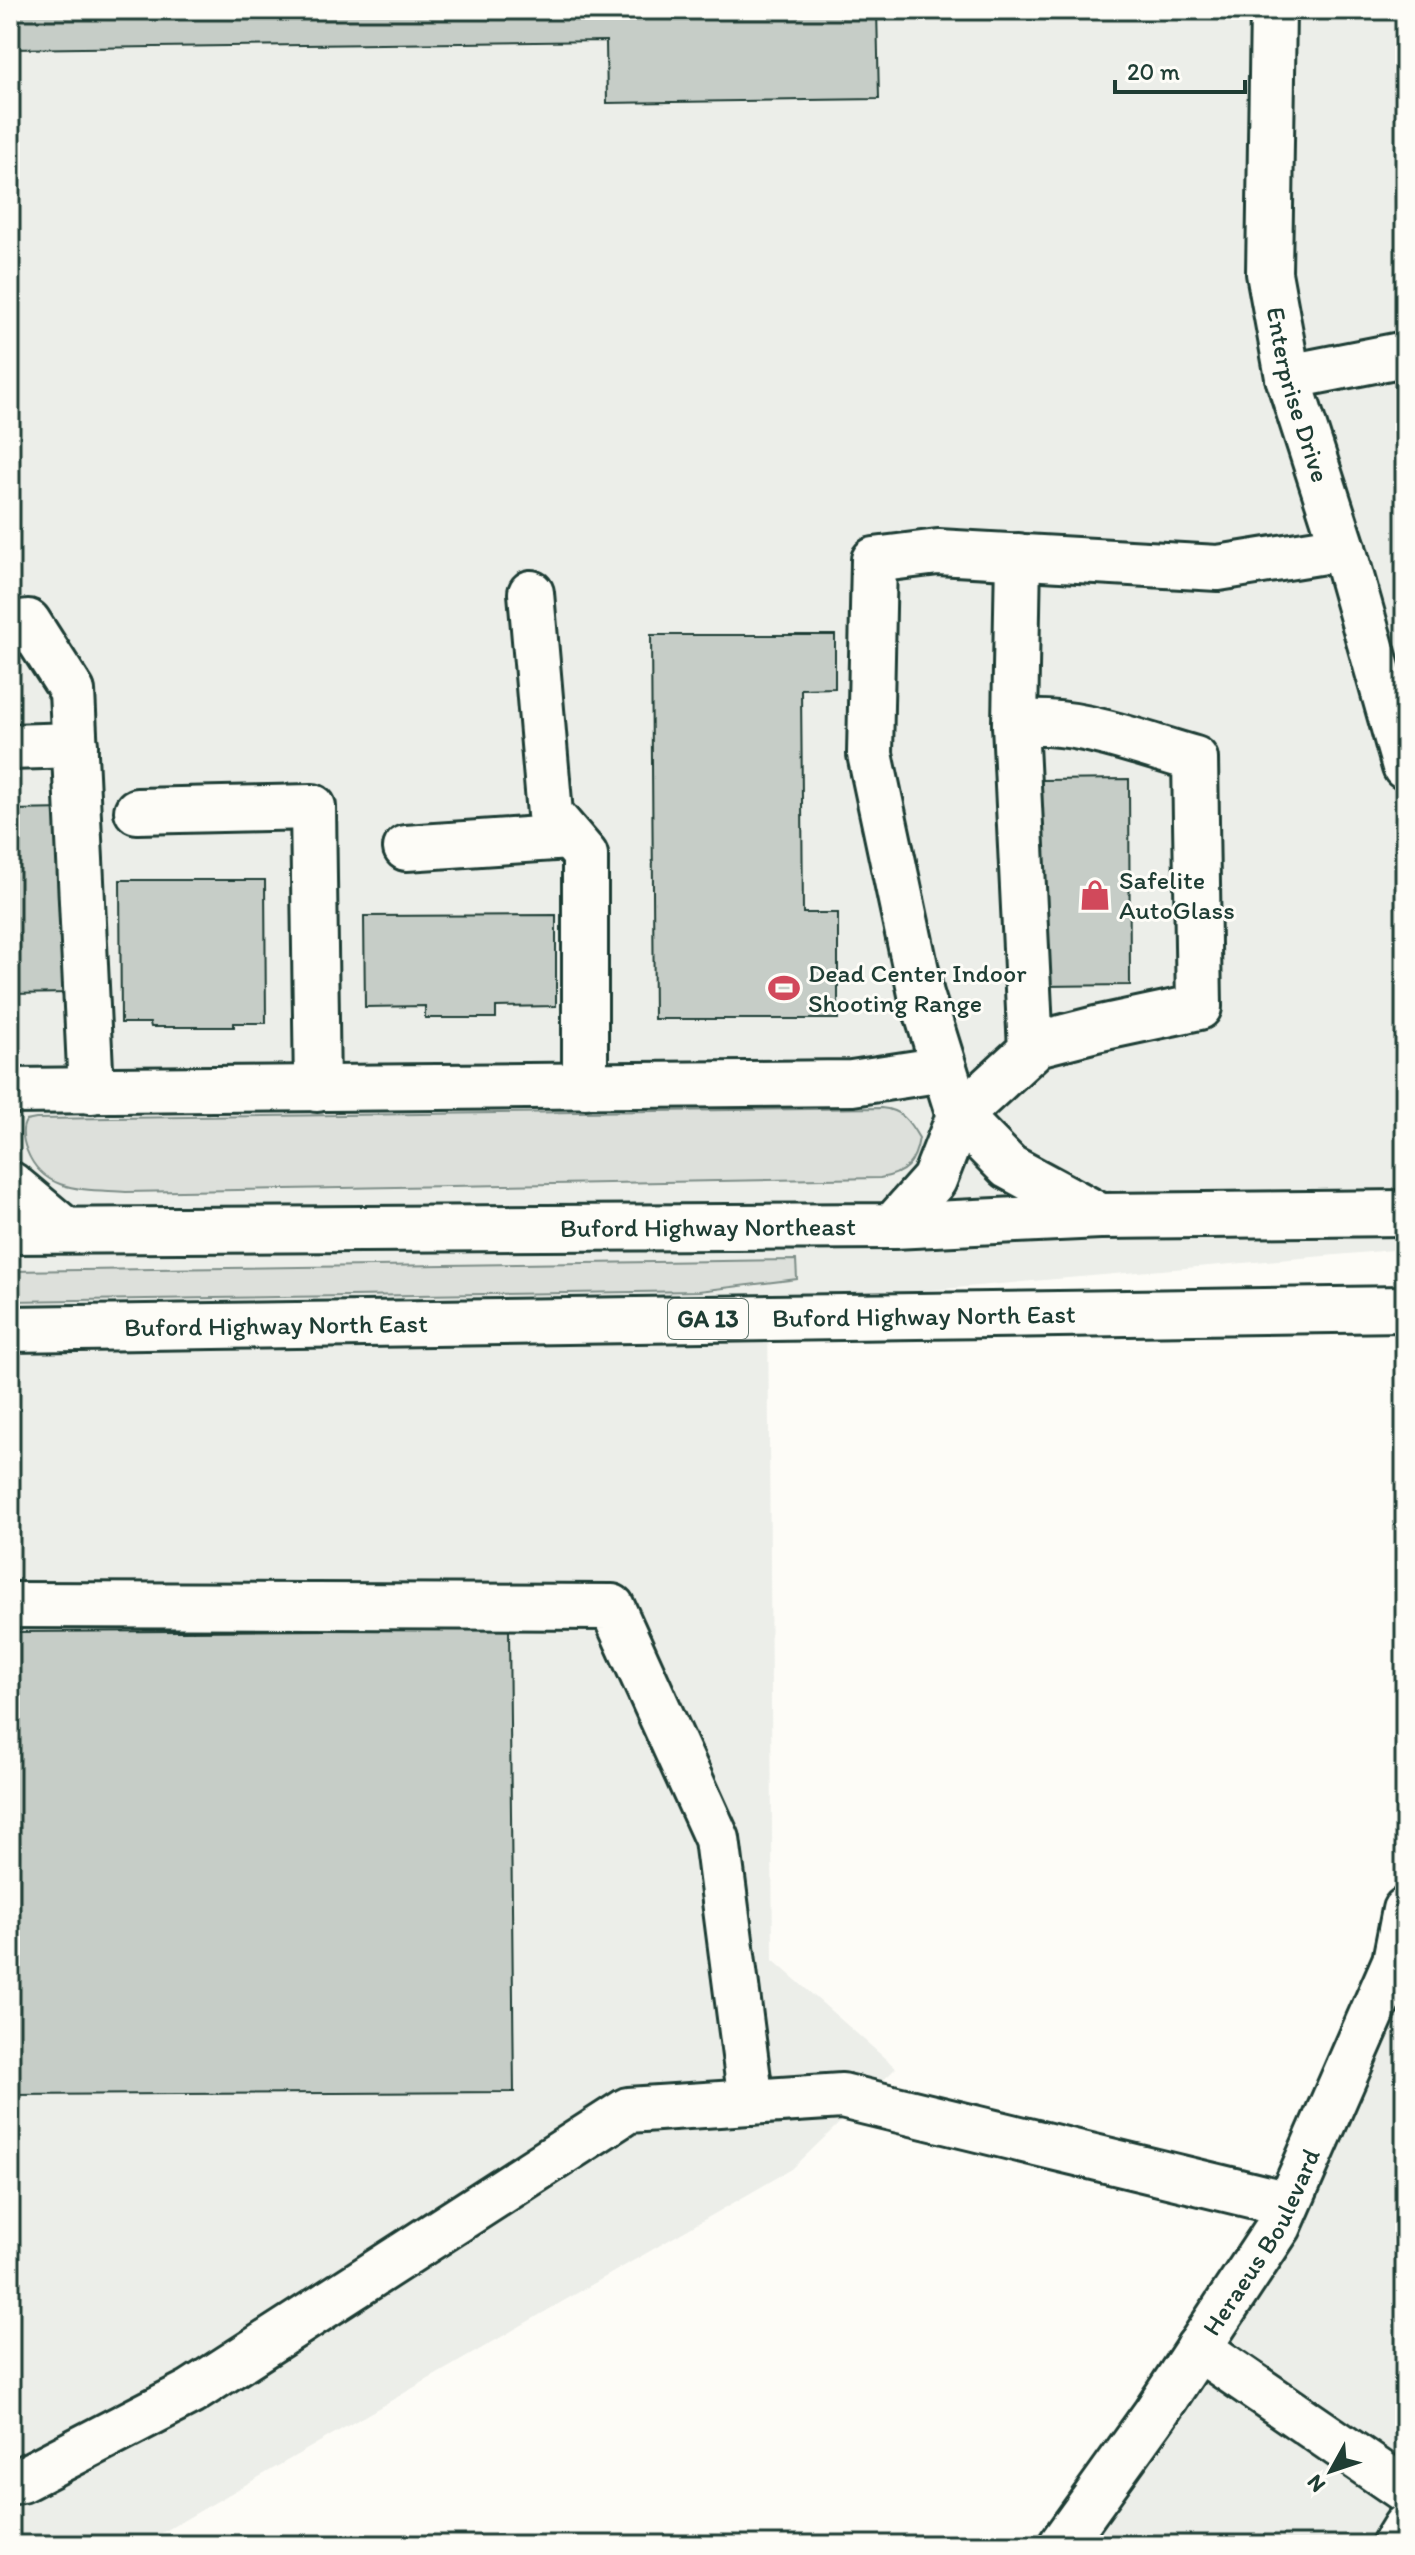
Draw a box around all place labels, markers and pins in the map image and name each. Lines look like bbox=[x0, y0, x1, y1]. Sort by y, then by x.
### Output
place label: Safelite AutoGlass bbox=[1119, 864, 1235, 926]
shop icon: Safelite AutoGlass bbox=[1078, 878, 1112, 912]
place label: Dead Center Indoor Shooting Range bbox=[808, 957, 1027, 1019]
sports icon: Dead Center Indoor Shooting Range bbox=[767, 971, 801, 1005]

